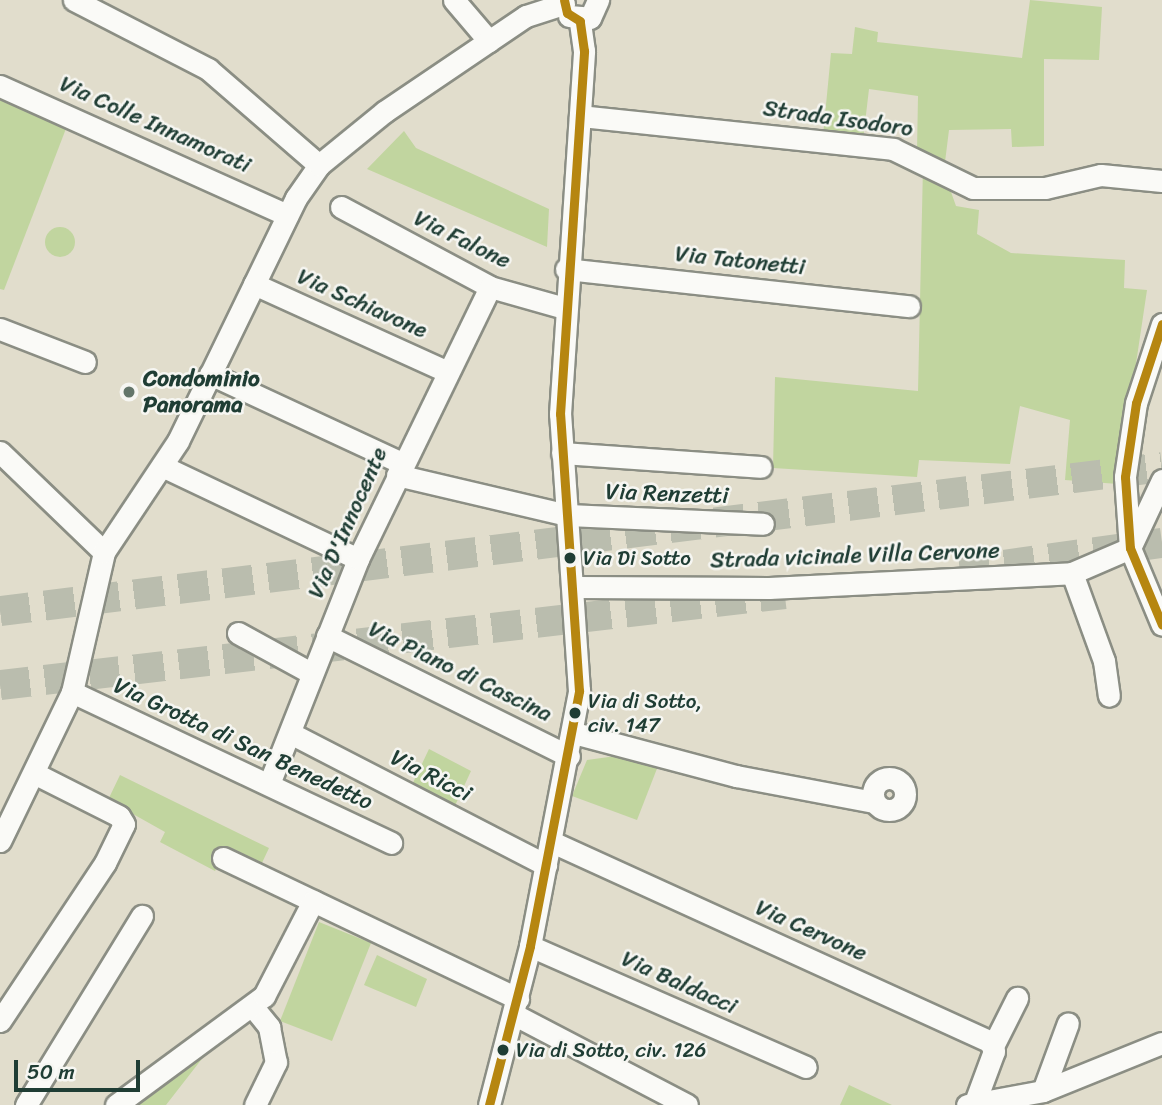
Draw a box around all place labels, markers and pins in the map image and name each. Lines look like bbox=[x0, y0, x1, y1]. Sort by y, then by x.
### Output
place label: Condominio Panorama bbox=[143, 365, 260, 419]
marker: Condominio Panorama bbox=[121, 384, 137, 400]
place label: Via Di Sotto bbox=[583, 545, 693, 571]
marker: Via Di Sotto bbox=[563, 551, 577, 565]
place label: Via di Sotto, civ. 147 bbox=[588, 688, 702, 738]
marker: Via di Sotto, civ. 147 bbox=[568, 706, 582, 720]
place label: Via di Sotto, civ. 126 bbox=[516, 1037, 706, 1063]
marker: Via di Sotto, civ. 126 bbox=[496, 1043, 510, 1057]

